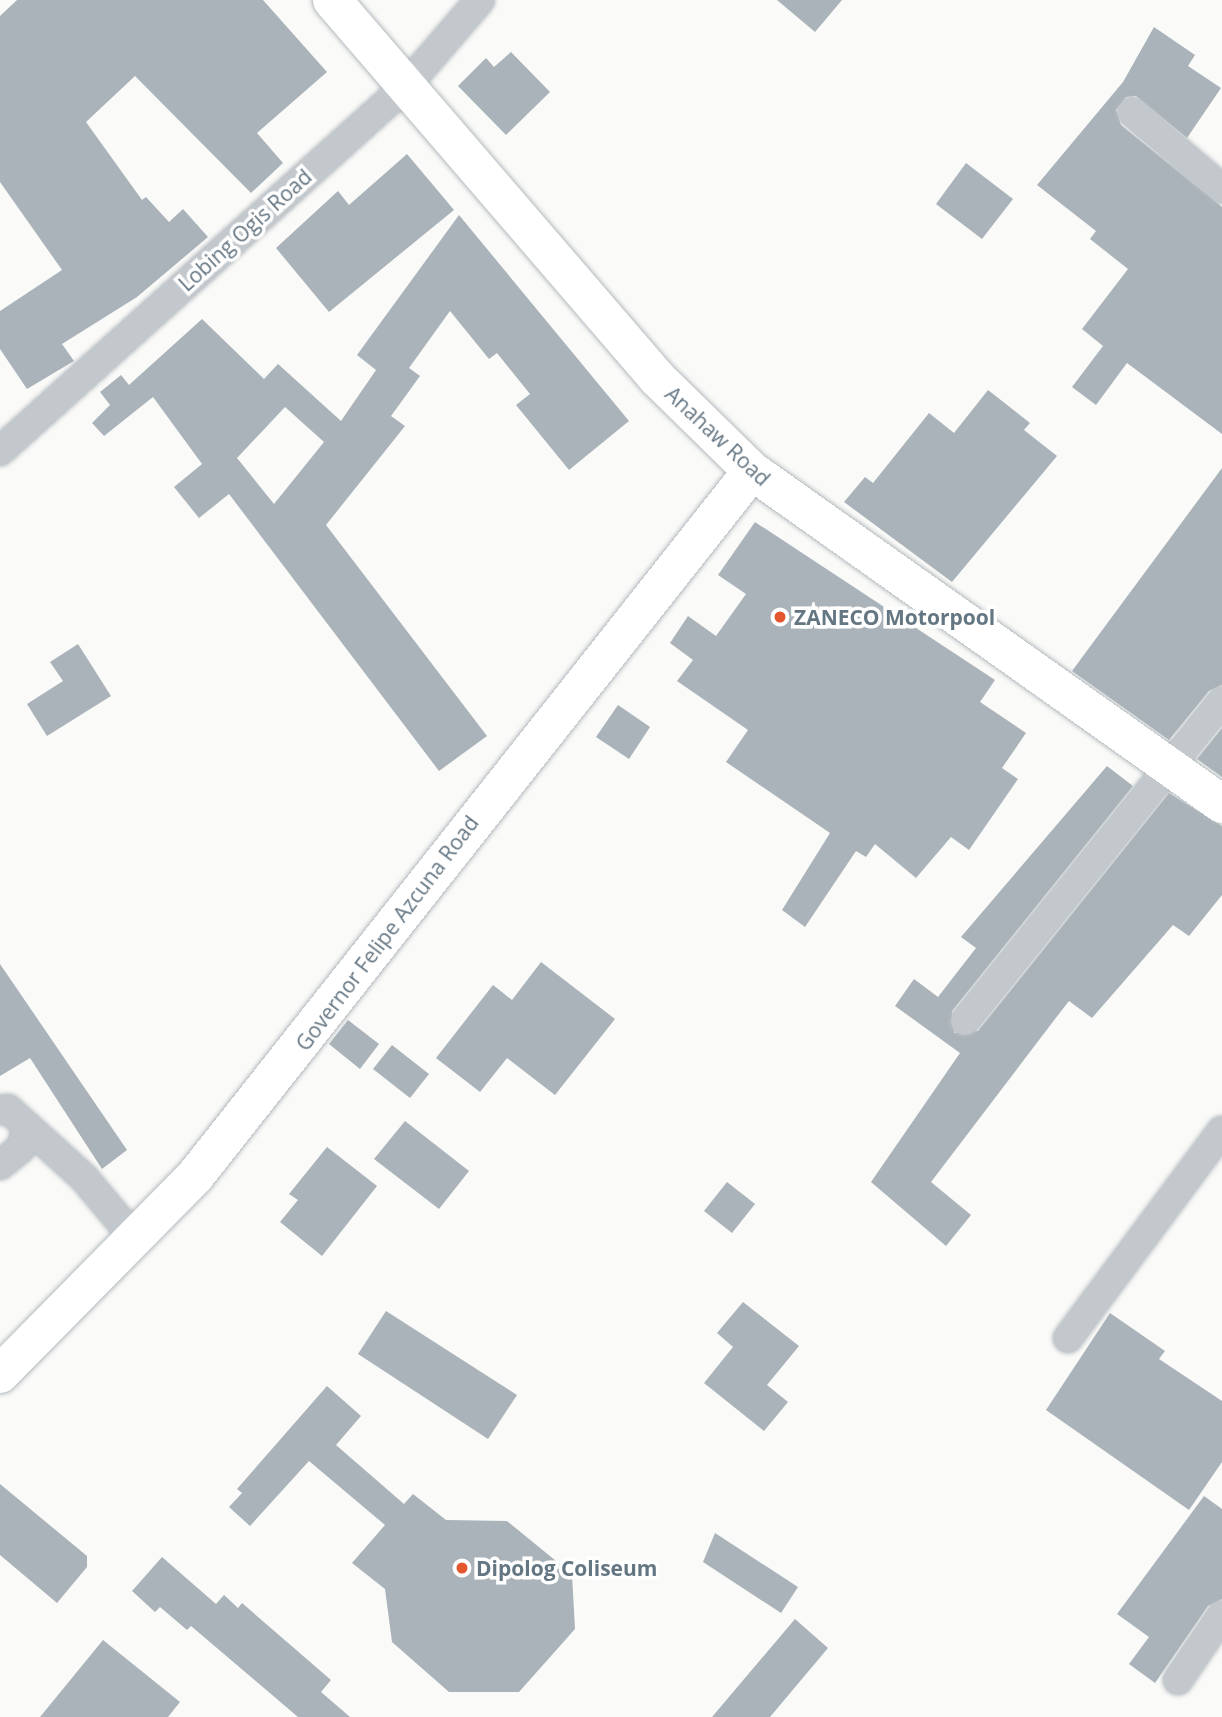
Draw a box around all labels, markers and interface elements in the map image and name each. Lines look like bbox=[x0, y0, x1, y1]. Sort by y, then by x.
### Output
street label: Lobing Ogis Road bbox=[173, 164, 317, 296]
street label: Anahaw Road bbox=[660, 381, 776, 491]
place label: ZANECO Motorpool bbox=[794, 604, 995, 630]
marker: ZANECO Motorpool bbox=[772, 609, 788, 625]
street label: Governor Felipe Azcuna Road bbox=[290, 810, 484, 1056]
place label: Dipolog Coliseum bbox=[476, 1555, 657, 1581]
marker: Dipolog Coliseum bbox=[454, 1560, 470, 1576]

